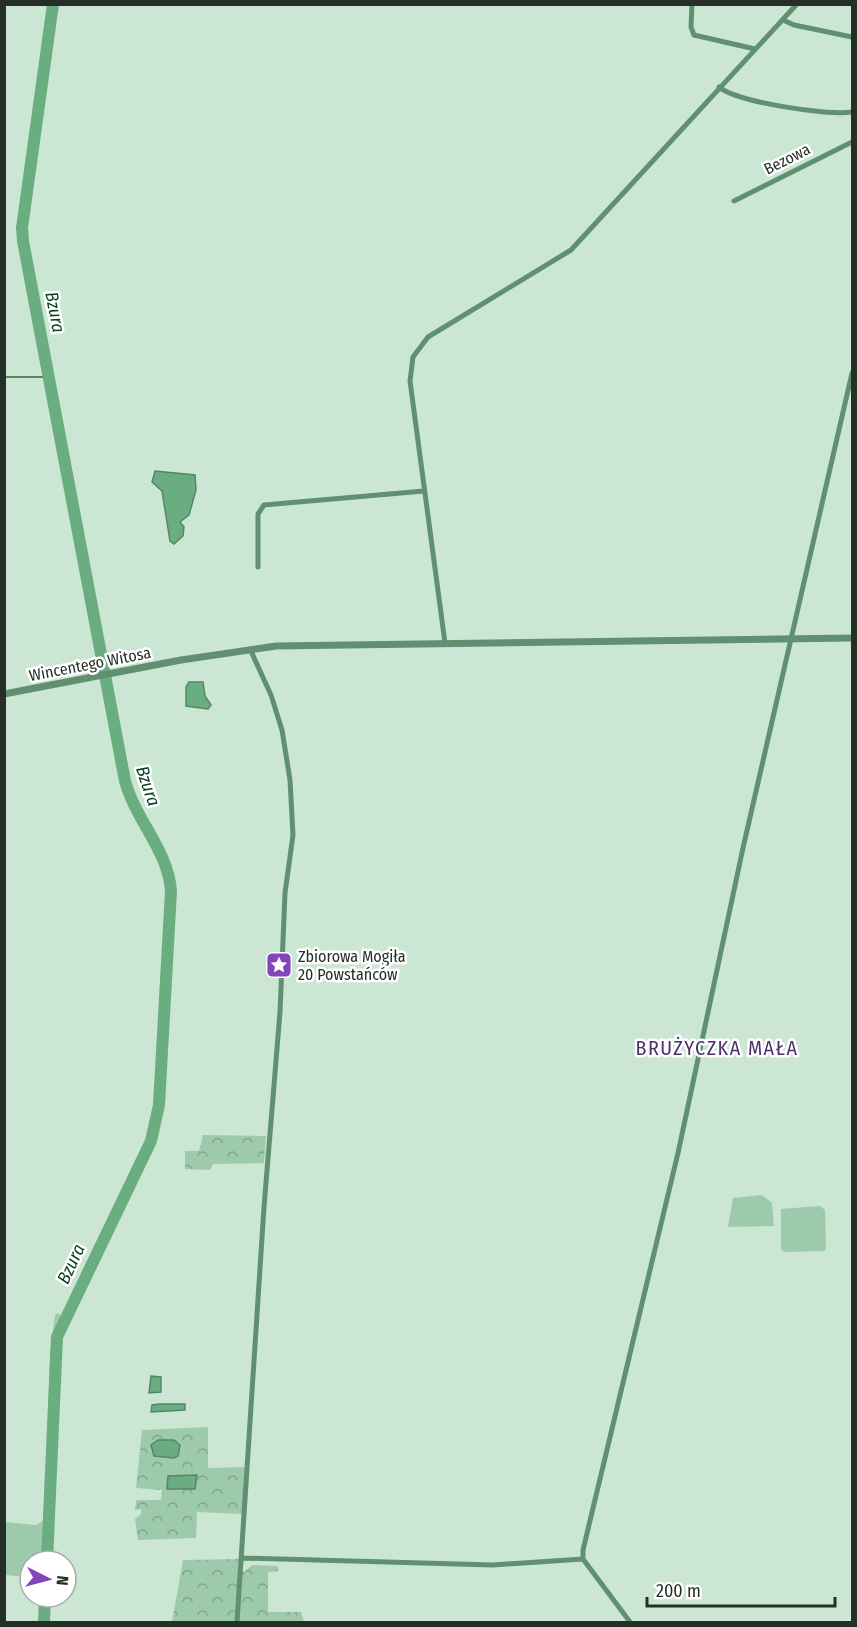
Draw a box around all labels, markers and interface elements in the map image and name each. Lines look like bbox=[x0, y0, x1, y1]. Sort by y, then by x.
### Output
street label: Bezowa bbox=[761, 139, 813, 179]
water label: Bzura bbox=[40, 290, 70, 334]
street label: Wincentego Witosa bbox=[27, 643, 153, 685]
water label: Bzura bbox=[131, 763, 165, 809]
place label: Zbiorowa Mogiła 20 Powstańców bbox=[298, 947, 406, 984]
place icon: Zbiorowa Mogiła 20 Powstańców bbox=[264, 950, 294, 980]
district label: BRUŻYCZKA MAŁA bbox=[636, 1036, 798, 1060]
water label: Bzura bbox=[52, 1241, 90, 1287]
north arrow bbox=[18, 1549, 78, 1609]
scale bar bbox=[647, 1570, 834, 1608]
text: N bbox=[52, 1575, 72, 1586]
text: 200 m bbox=[656, 1580, 701, 1602]

